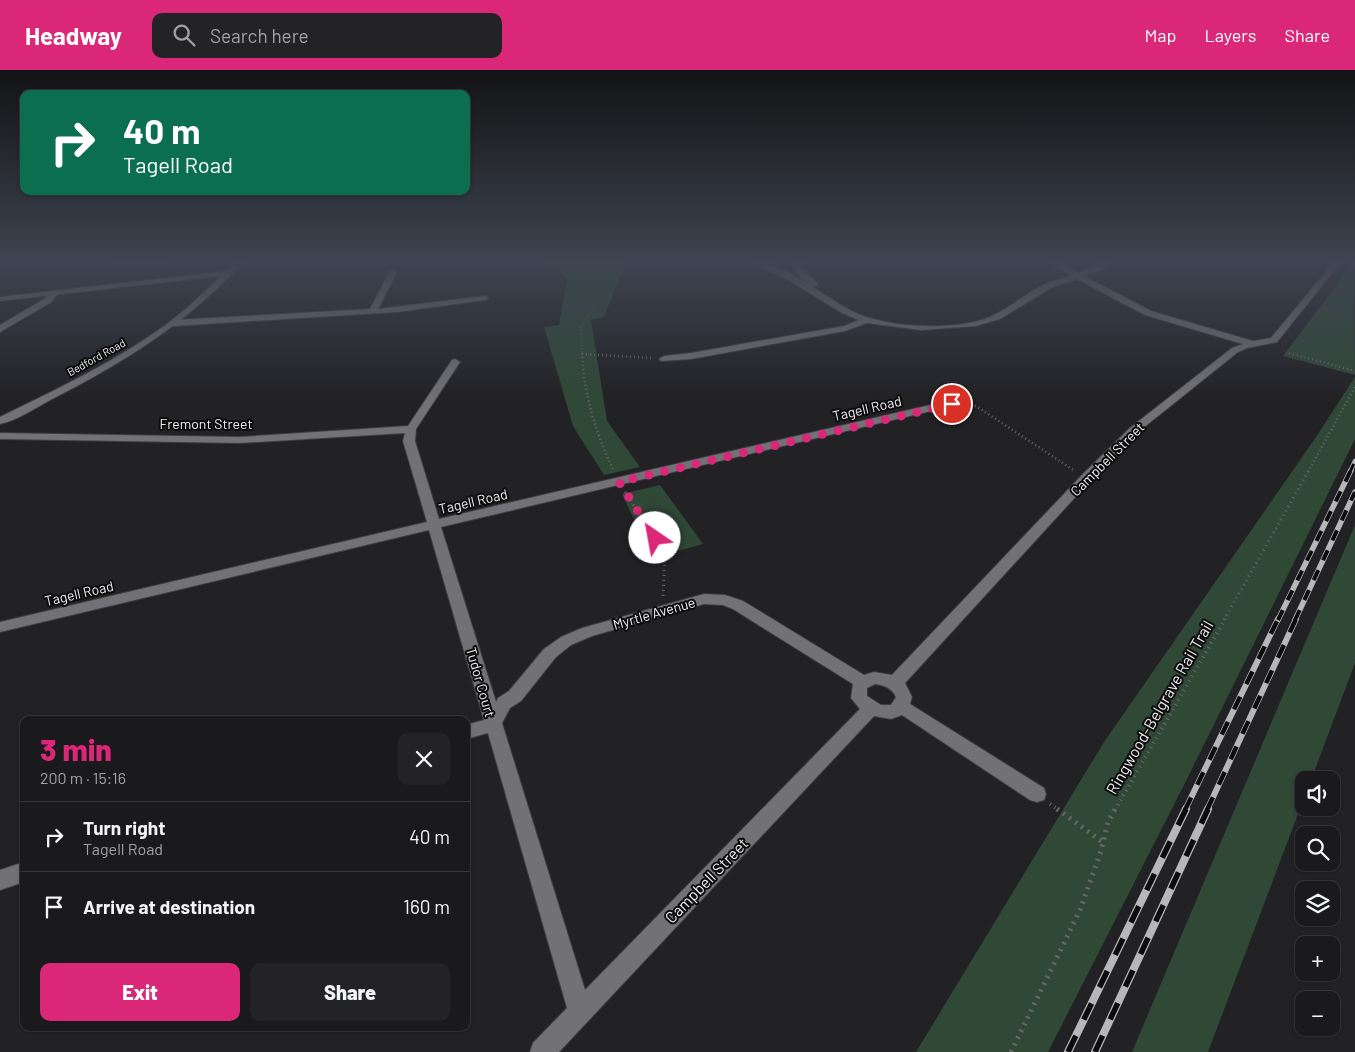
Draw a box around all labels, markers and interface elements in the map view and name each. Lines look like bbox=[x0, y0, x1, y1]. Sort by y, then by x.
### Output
search box bbox=[152, 13, 502, 58]
text: Headway bbox=[25, 21, 122, 50]
icon: search bbox=[170, 21, 198, 49]
text: Search here bbox=[210, 24, 309, 47]
text: Map bbox=[1144, 24, 1176, 46]
text: Layers bbox=[1204, 24, 1257, 46]
text: Share bbox=[1285, 24, 1330, 46]
text: 40 m bbox=[123, 109, 200, 151]
icon: right bbox=[40, 110, 105, 175]
text: Tagell Road bbox=[123, 151, 233, 177]
street label: Bedford Road bbox=[65, 336, 127, 378]
pin bbox=[931, 383, 973, 425]
icon: arrive bbox=[938, 390, 966, 418]
street label: Tagell Road bbox=[831, 392, 903, 424]
street label: Fremont Street bbox=[159, 415, 253, 432]
street label: Campbell Street bbox=[1067, 419, 1147, 499]
street label: Tagell Road bbox=[437, 485, 509, 517]
position arrow bbox=[628, 511, 680, 563]
street label: Tagell Road bbox=[43, 577, 115, 609]
street label: Myrtle Avenue bbox=[611, 593, 697, 633]
street label: Ringwood-Belgrave Rail Trail bbox=[1101, 617, 1217, 797]
street label: Tudor Court bbox=[463, 645, 499, 719]
text: 3 min bbox=[40, 731, 112, 767]
button: close bbox=[398, 733, 450, 785]
text: 200 m · 15:16 bbox=[40, 768, 126, 787]
map controls bbox=[1295, 771, 1340, 1036]
button: sound bbox=[1295, 771, 1340, 816]
text: Turn right bbox=[83, 816, 165, 839]
icon: right bbox=[40, 823, 68, 851]
text: 40 m bbox=[409, 825, 450, 848]
button: search bbox=[1295, 826, 1340, 871]
street label: Campbell Street bbox=[661, 833, 751, 927]
text: Tagell Road bbox=[83, 839, 163, 858]
button: layers bbox=[1295, 881, 1340, 926]
icon: arrive bbox=[40, 893, 68, 921]
text: Arrive at destination bbox=[83, 895, 255, 918]
text: 160 m bbox=[403, 895, 450, 918]
button: + bbox=[1295, 936, 1340, 981]
button: Exit bbox=[40, 963, 240, 1021]
button: Share bbox=[250, 963, 450, 1021]
button: − bbox=[1295, 991, 1340, 1036]

